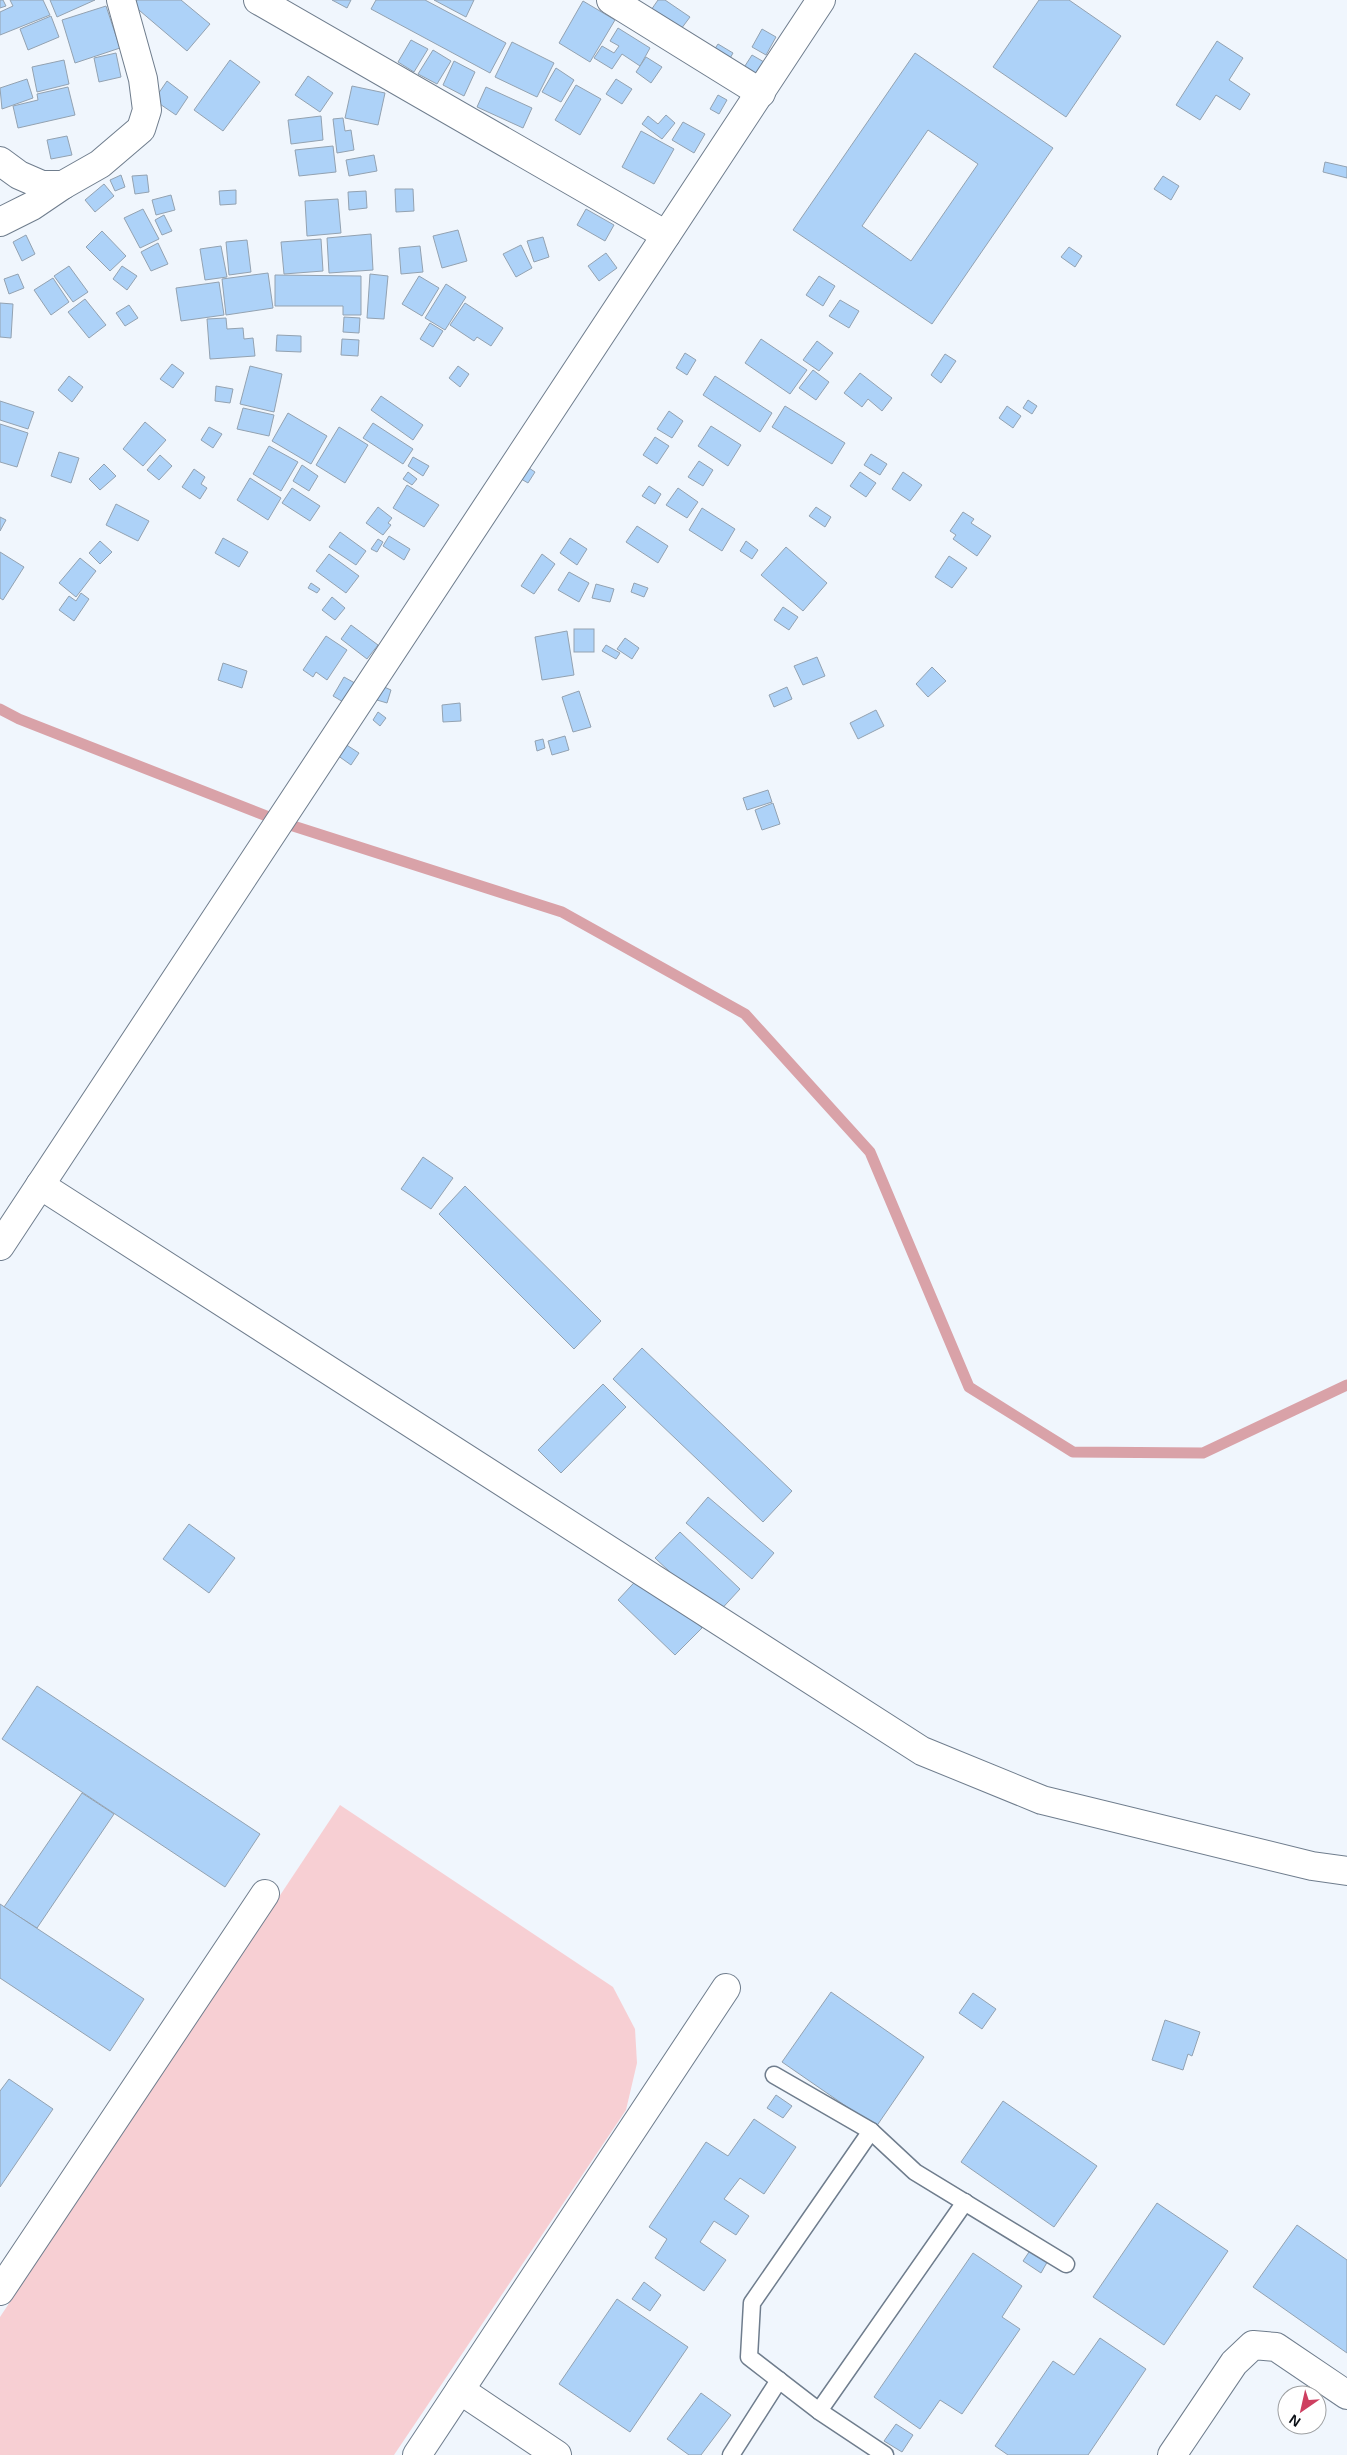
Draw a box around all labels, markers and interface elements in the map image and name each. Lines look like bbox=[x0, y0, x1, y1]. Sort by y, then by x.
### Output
north arrow bbox=[1277, 2385, 1327, 2435]
text: N bbox=[1286, 2411, 1303, 2430]

